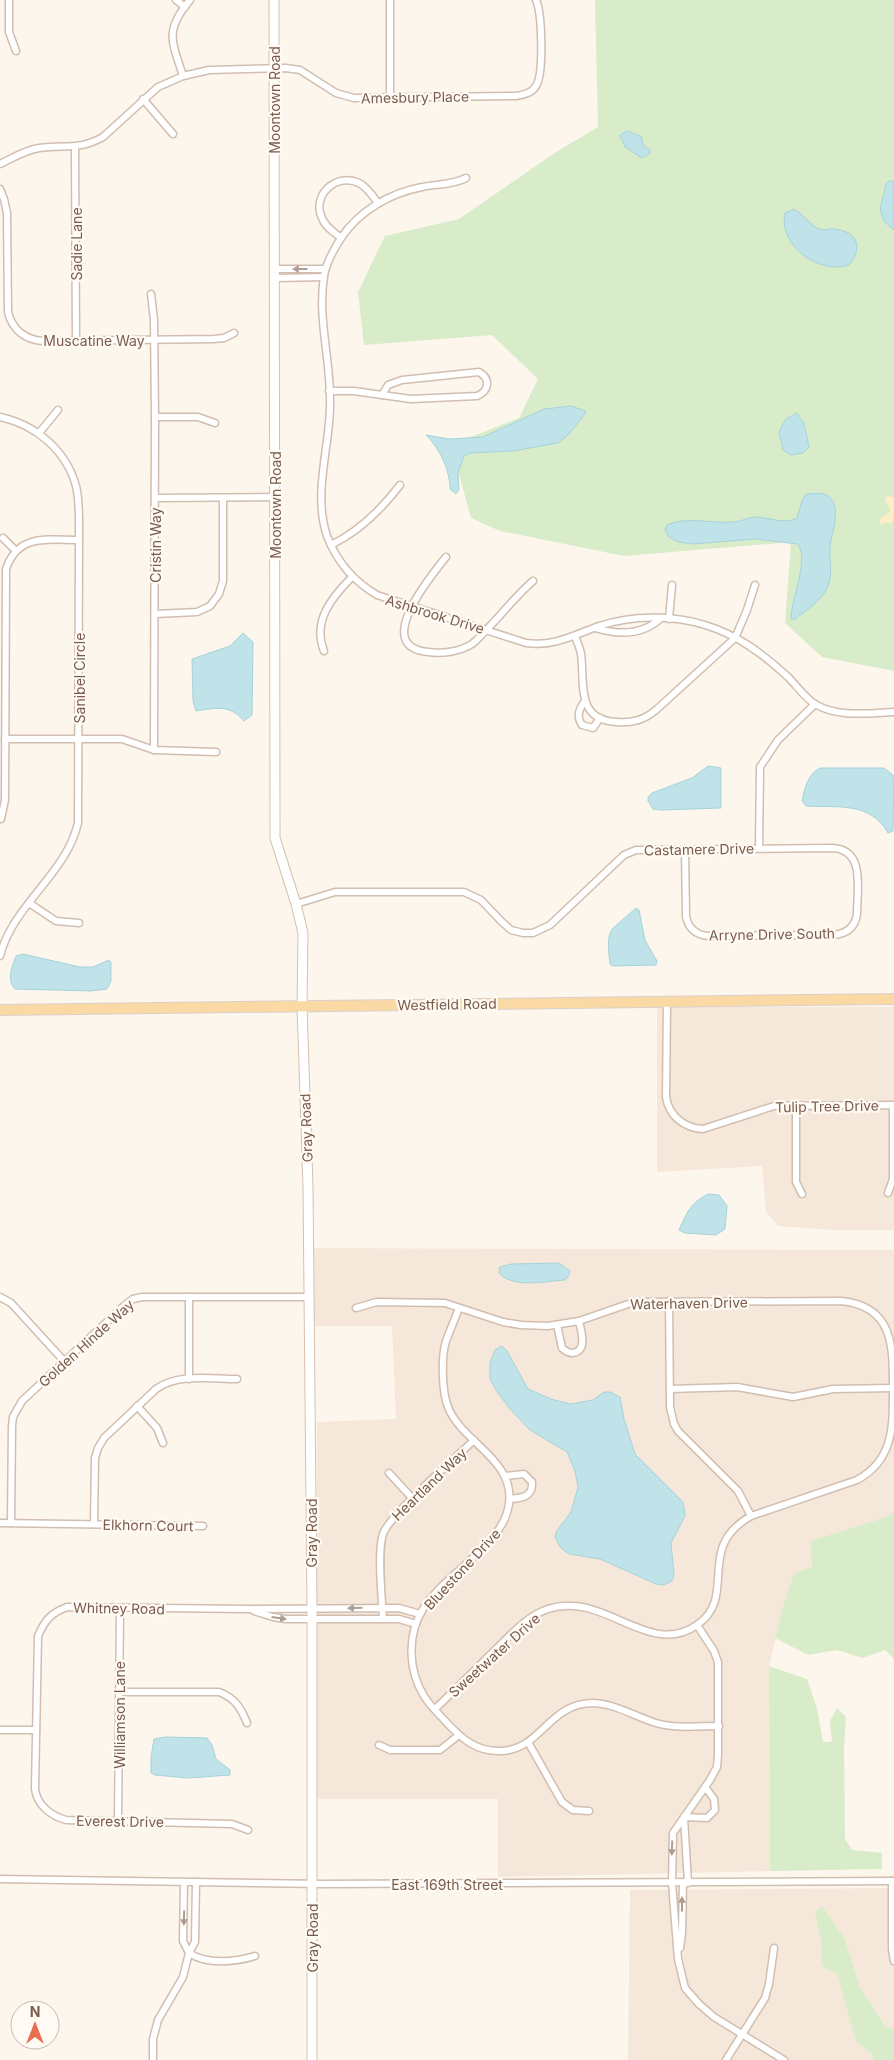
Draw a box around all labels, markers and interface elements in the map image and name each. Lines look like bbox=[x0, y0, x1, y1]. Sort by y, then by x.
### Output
street label: Moontown Road bbox=[266, 46, 283, 154]
street label: Amesbury Place bbox=[361, 88, 469, 106]
street label: Sadie Lane bbox=[68, 207, 85, 281]
one-way arrow bbox=[292, 265, 308, 273]
street label: Muscatine Way bbox=[43, 332, 145, 349]
street label: Moontown Road bbox=[267, 451, 284, 559]
street label: Cristin Way bbox=[147, 507, 164, 583]
street label: Ashbrook Drive bbox=[384, 591, 486, 637]
street label: Sanibel Circle bbox=[71, 633, 88, 723]
street label: Castamere Drive bbox=[644, 840, 754, 858]
street label: Arryne Drive South bbox=[709, 924, 835, 944]
street label: Westfield Road bbox=[397, 995, 497, 1013]
street label: Gray Road bbox=[296, 1093, 316, 1163]
street label: Tulip Tree Drive bbox=[775, 1097, 879, 1115]
street label: Waterhaven Drive bbox=[630, 1293, 748, 1313]
street label: Golden Hinde Way bbox=[35, 1296, 137, 1390]
street label: Heartland Way bbox=[388, 1444, 470, 1524]
street label: Gray Road bbox=[303, 1499, 320, 1567]
street label: Elkhorn Court bbox=[102, 1516, 194, 1534]
street label: Bluestone Drive bbox=[420, 1525, 504, 1613]
street label: Whitney Road bbox=[73, 1599, 165, 1617]
one-way arrow bbox=[347, 1605, 363, 1613]
street label: Sweetwater Drive bbox=[445, 1609, 543, 1701]
one-way arrow bbox=[272, 1614, 288, 1622]
street label: Williamson Lane bbox=[111, 1661, 128, 1769]
street label: Everest Drive bbox=[76, 1812, 164, 1830]
one-way arrow bbox=[668, 1841, 676, 1857]
street label: East 169th Street bbox=[391, 1876, 503, 1893]
one-way arrow bbox=[678, 1896, 686, 1912]
street label: Gray Road bbox=[304, 1904, 321, 1972]
one-way arrow bbox=[180, 1910, 188, 1926]
north arrow bbox=[10, 2000, 60, 2050]
text: N bbox=[30, 2003, 40, 2020]

